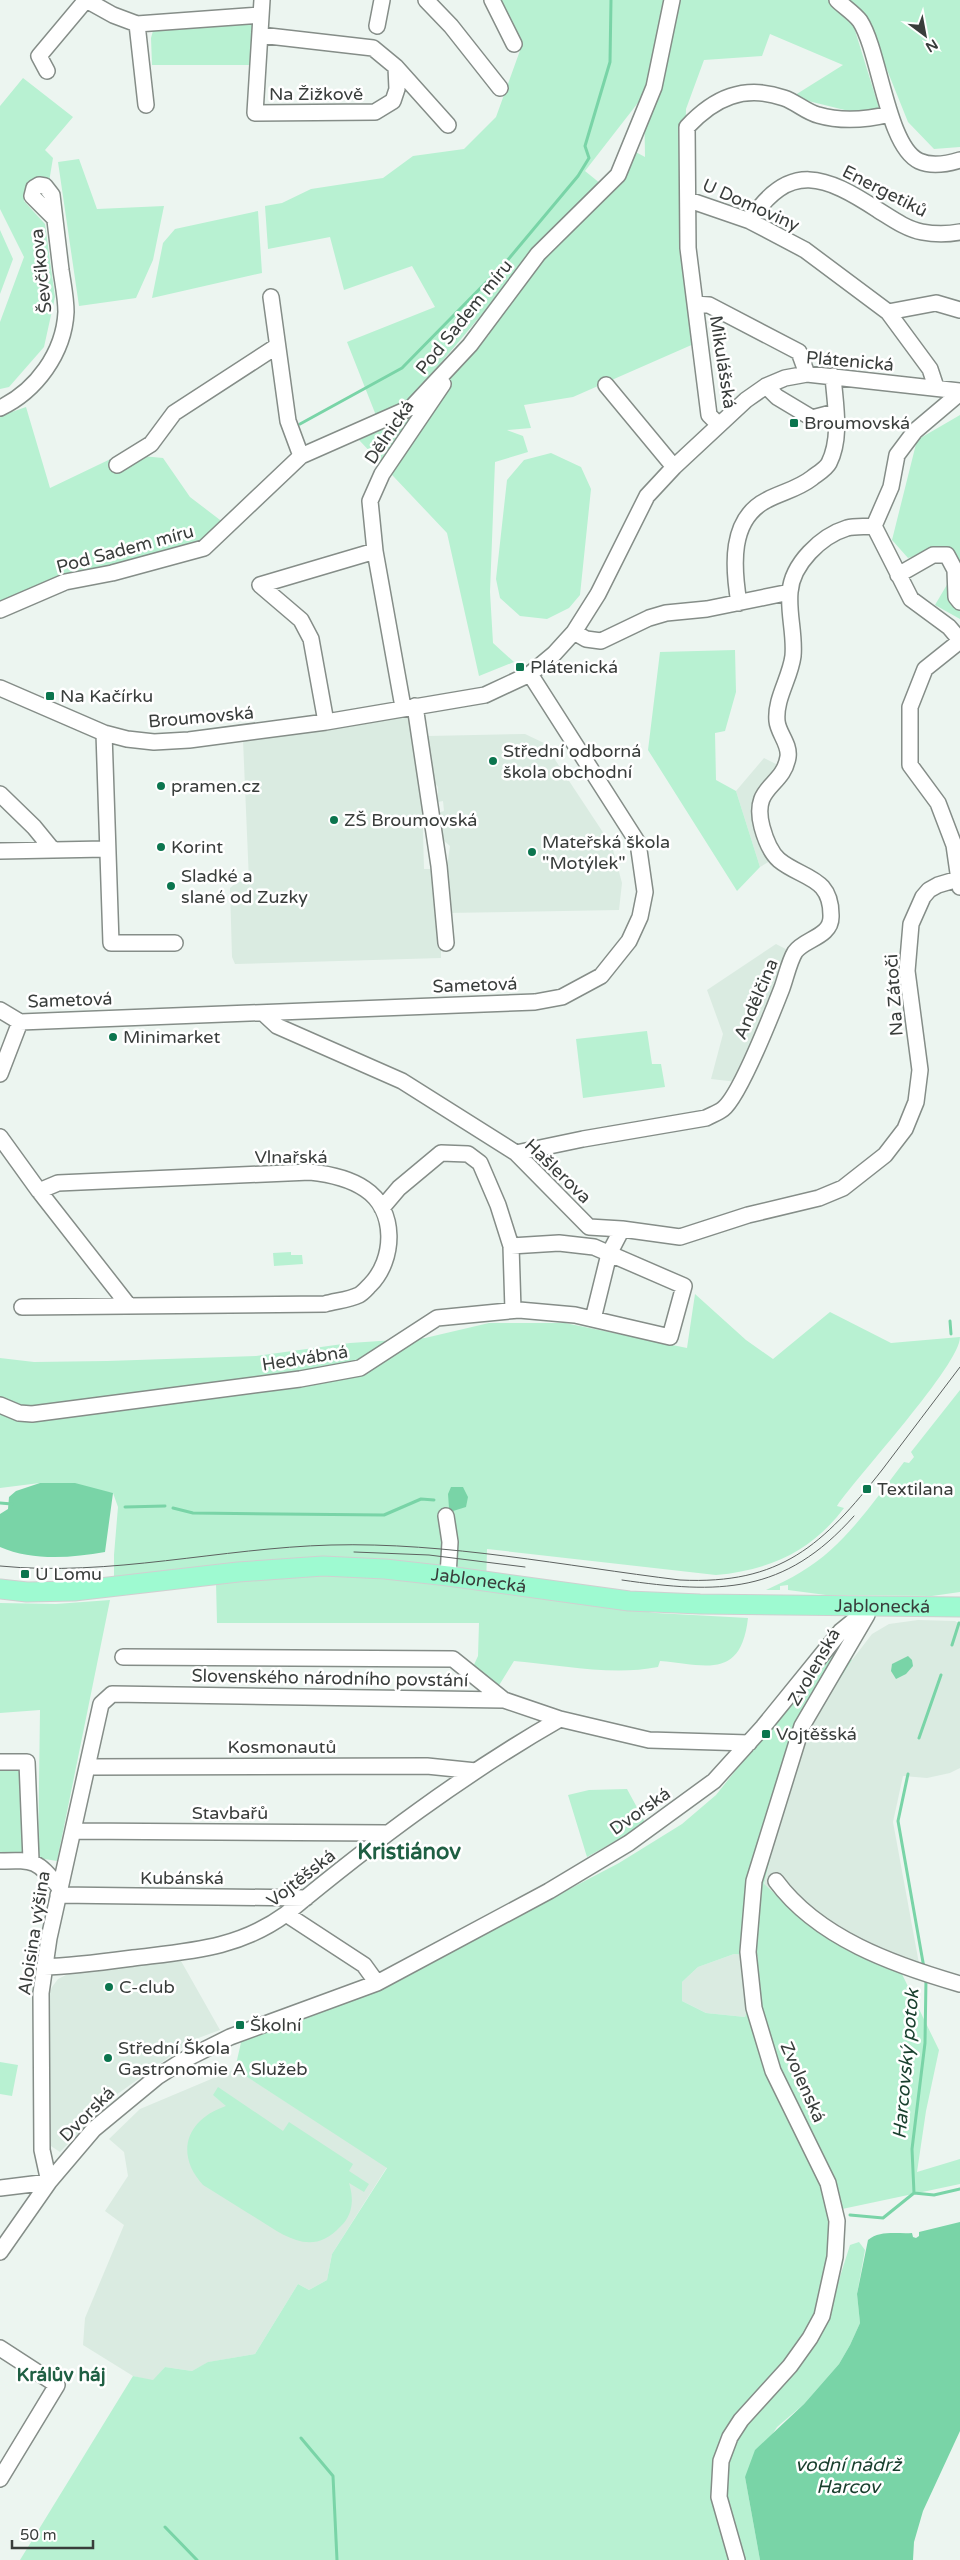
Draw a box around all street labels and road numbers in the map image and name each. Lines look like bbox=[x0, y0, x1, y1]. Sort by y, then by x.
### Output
street label: Na Žižkově bbox=[269, 83, 363, 105]
street label: Energetiků bbox=[839, 160, 931, 222]
street label: U Domoviny bbox=[699, 174, 803, 236]
street label: Ševčíkova bbox=[26, 228, 56, 314]
street label: Pod Sadem míru bbox=[411, 255, 517, 379]
street label: Mikulášská bbox=[705, 314, 741, 410]
street label: Plátenická bbox=[805, 346, 895, 376]
street label: Dělnická bbox=[360, 396, 418, 468]
street label: Pod Sadem míru bbox=[54, 520, 196, 578]
street label: Broumovská bbox=[147, 701, 255, 733]
street label: Na Zátoči bbox=[880, 953, 908, 1037]
street label: Andělčina bbox=[729, 955, 783, 1043]
street label: Sametová bbox=[432, 973, 518, 997]
street label: Sametová bbox=[27, 988, 113, 1012]
street label: Hašlerova bbox=[520, 1134, 596, 1208]
street label: Vlnařská bbox=[254, 1146, 328, 1168]
street label: Hedvábná bbox=[260, 1340, 350, 1376]
street label: Jablonecká bbox=[430, 1563, 528, 1598]
street label: Jablonecká bbox=[834, 1595, 930, 1618]
street label: Zvolenská bbox=[783, 1624, 845, 1710]
street label: Slovenského národního povstání bbox=[192, 1665, 469, 1691]
street label: Kosmonautů bbox=[228, 1736, 336, 1758]
street label: Dvorská bbox=[605, 1782, 675, 1840]
street label: Stavbařů bbox=[192, 1802, 268, 1824]
street label: Vojtěšská bbox=[262, 1844, 340, 1912]
street label: Kubánská bbox=[140, 1867, 224, 1889]
street label: Aloisina výšina bbox=[13, 1869, 55, 1997]
street label: Zvolenská bbox=[775, 2038, 831, 2126]
street label: Dvorská bbox=[55, 2082, 119, 2146]

